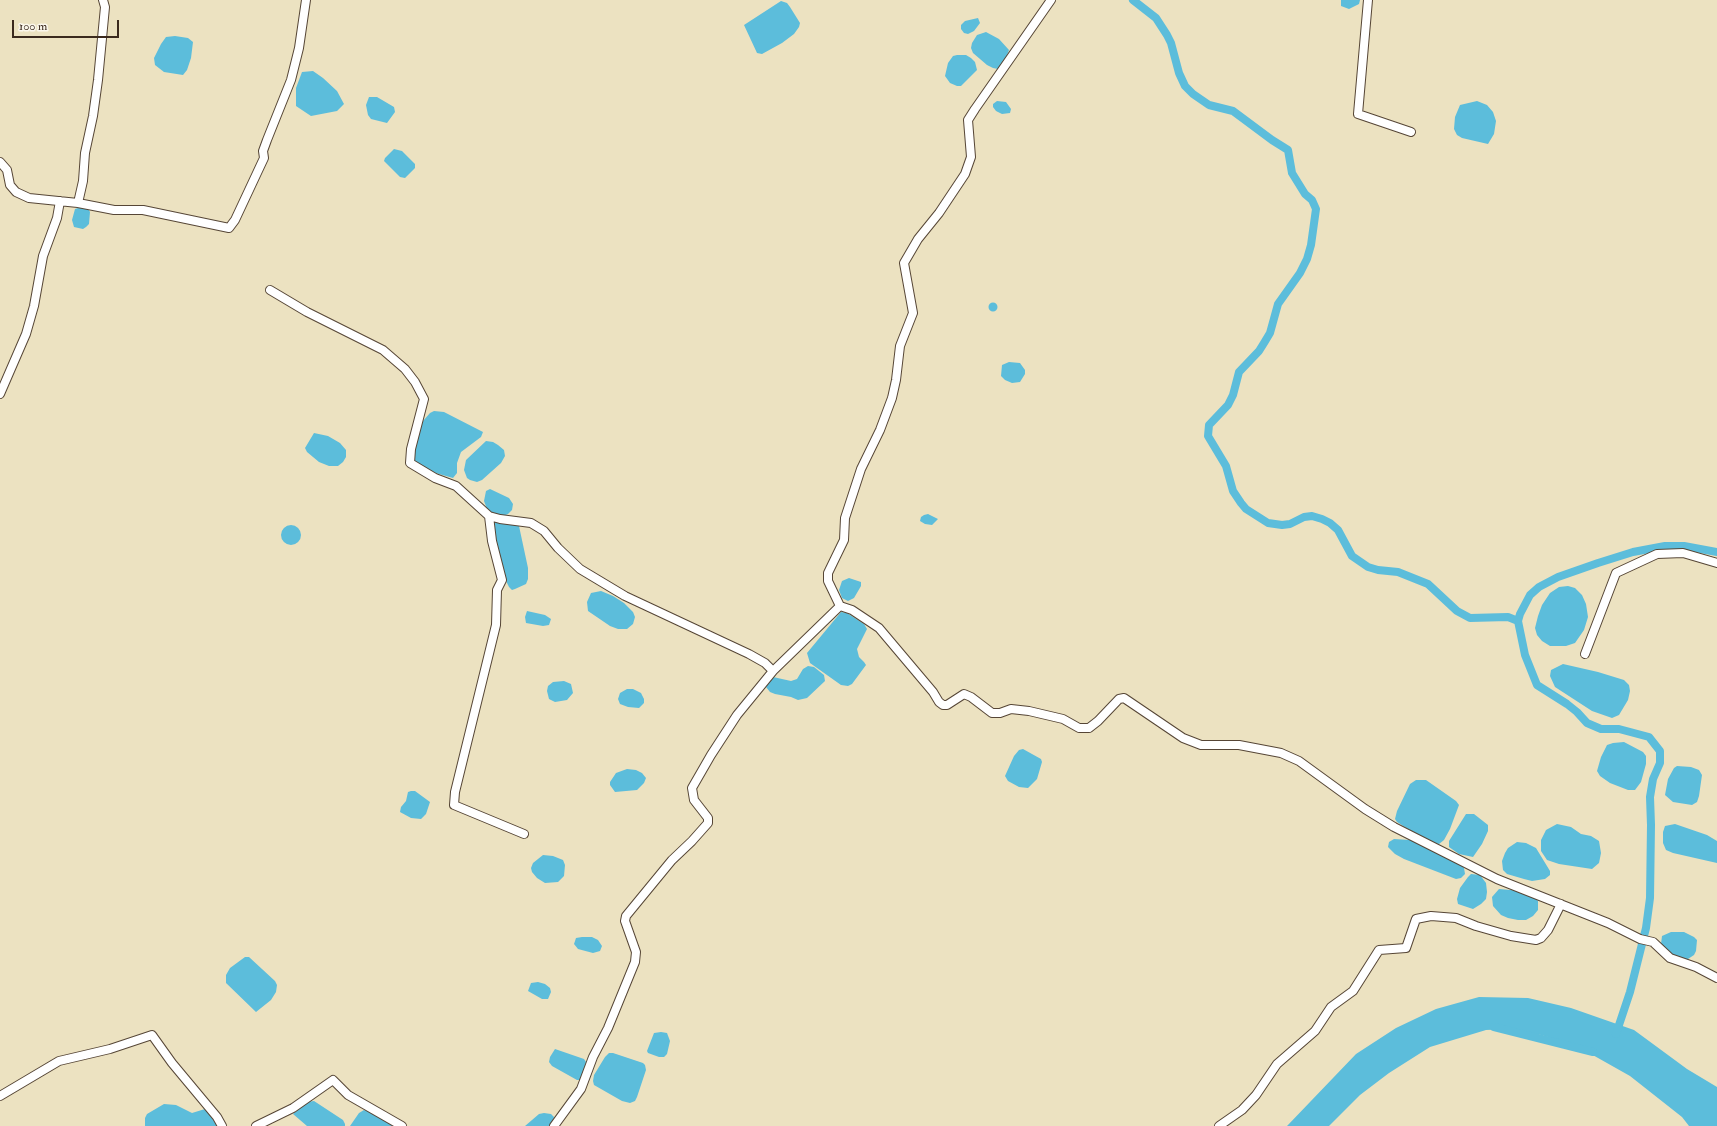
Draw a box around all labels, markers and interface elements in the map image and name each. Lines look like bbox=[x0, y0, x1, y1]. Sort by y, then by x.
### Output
scale bar bbox=[14, 12, 121, 38]
text: 100 m bbox=[19, 19, 47, 34]

